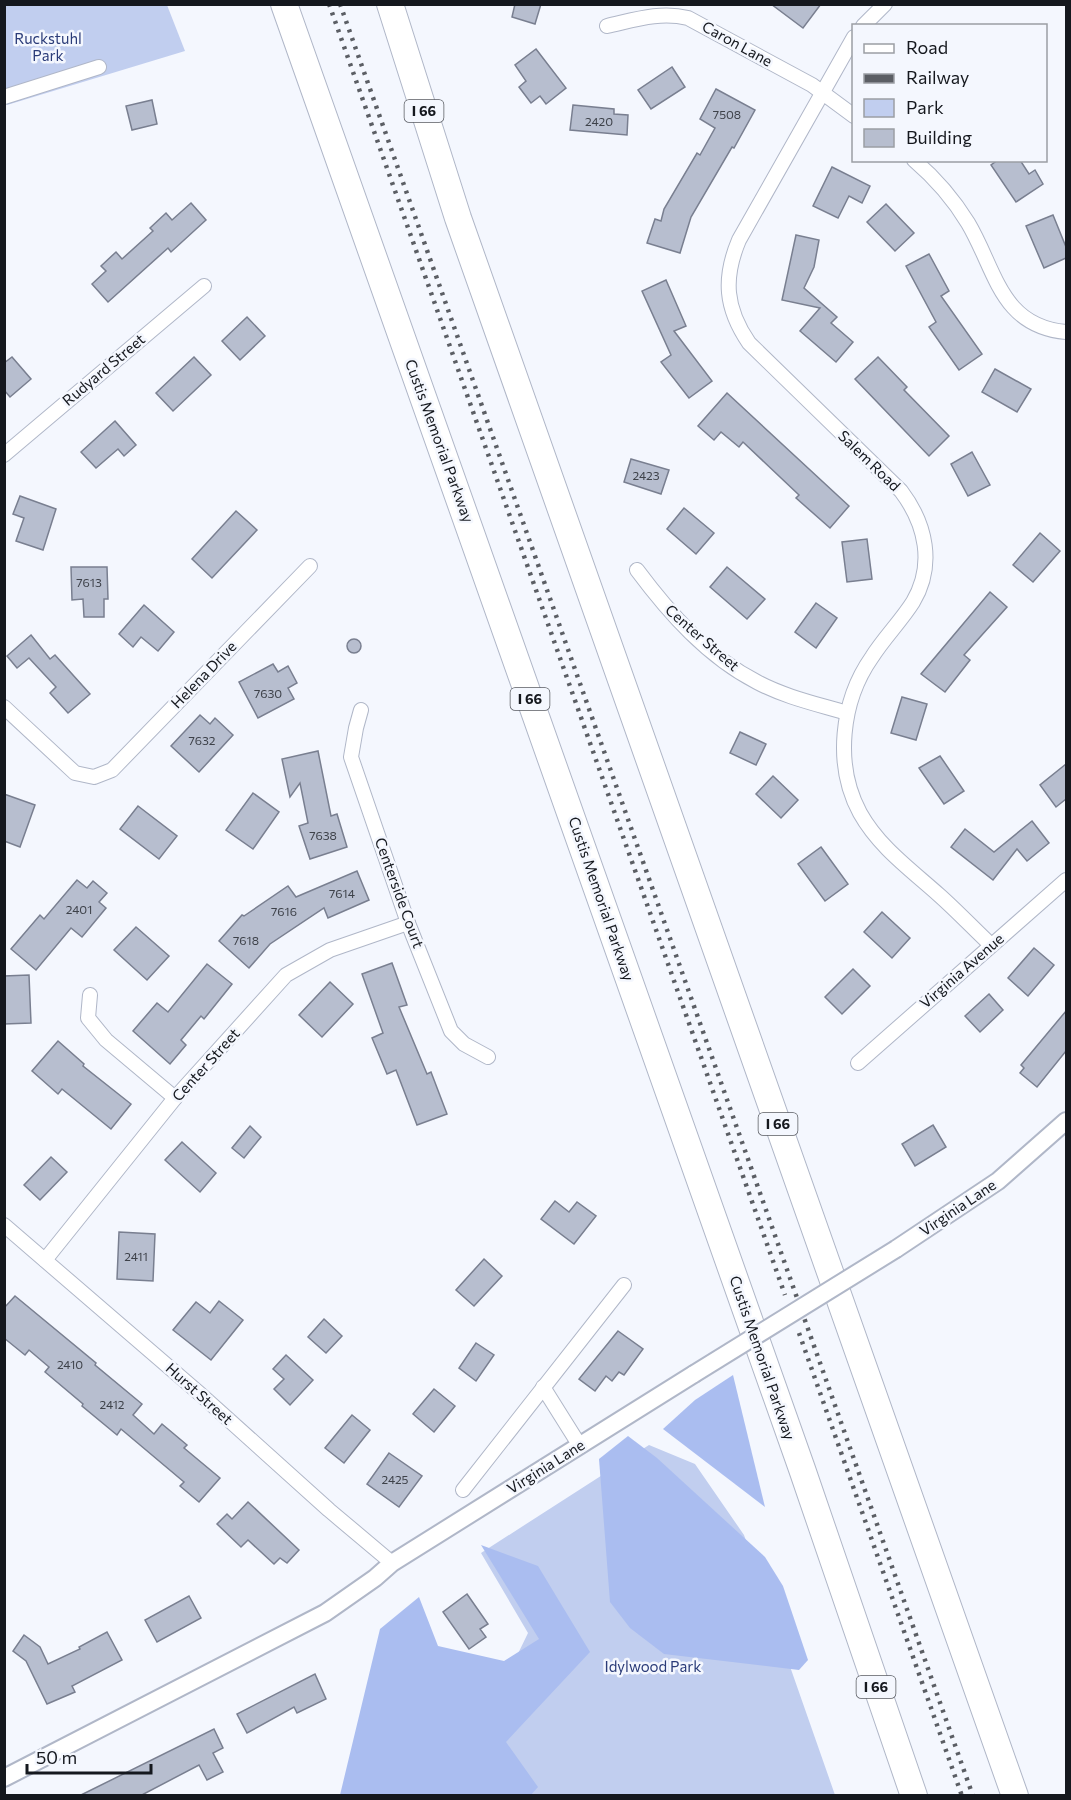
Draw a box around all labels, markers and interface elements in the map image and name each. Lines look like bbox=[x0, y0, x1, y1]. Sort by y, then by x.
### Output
street label: Caron Lane bbox=[699, 17, 776, 70]
legend bbox=[852, 24, 1047, 162]
park label: Ruckstuhl Park bbox=[14, 29, 82, 64]
text: Road bbox=[906, 36, 948, 58]
text: Railway bbox=[906, 66, 969, 88]
text: Park bbox=[906, 96, 944, 118]
road number: I 66 bbox=[404, 100, 444, 122]
house number: 7508 bbox=[713, 107, 741, 121]
house number: 2420 bbox=[585, 114, 613, 128]
text: Building bbox=[906, 126, 972, 148]
street label: Rudyard Street bbox=[58, 330, 148, 409]
street label: Custis Memorial Parkway bbox=[402, 357, 478, 525]
street label: Salem Road bbox=[835, 426, 904, 494]
house number: 2423 bbox=[633, 468, 660, 482]
house number: 7613 bbox=[76, 575, 102, 589]
street label: Center Street bbox=[662, 600, 743, 674]
street label: Helena Drive bbox=[167, 637, 240, 712]
house number: 7630 bbox=[254, 686, 282, 700]
road number: I 66 bbox=[510, 688, 550, 710]
house number: 7632 bbox=[188, 733, 216, 747]
street label: Custis Memorial Parkway bbox=[565, 814, 639, 983]
house number: 7638 bbox=[309, 828, 337, 842]
street label: Centerside Court bbox=[372, 835, 428, 950]
house number: 7614 bbox=[329, 886, 355, 900]
house number: 2401 bbox=[66, 902, 92, 916]
house number: 7616 bbox=[271, 904, 297, 918]
street label: Virginia Avenue bbox=[916, 929, 1007, 1012]
house number: 7618 bbox=[233, 933, 259, 947]
street label: Center Street bbox=[168, 1024, 243, 1105]
road number: I 66 bbox=[758, 1113, 798, 1135]
street label: Virginia Lane bbox=[916, 1175, 999, 1239]
house number: 2411 bbox=[124, 1249, 148, 1263]
street label: Custis Memorial Parkway bbox=[726, 1273, 800, 1442]
house number: 2410 bbox=[57, 1357, 83, 1371]
street label: Hurst Street bbox=[163, 1359, 237, 1428]
house number: 2412 bbox=[99, 1397, 125, 1411]
street label: Virginia Lane bbox=[503, 1435, 588, 1497]
house number: 2425 bbox=[381, 1472, 409, 1486]
park label: Idylwood Park bbox=[604, 1657, 702, 1675]
road number: I 66 bbox=[856, 1676, 896, 1698]
scale bar bbox=[27, 1737, 152, 1775]
text: 50 m bbox=[36, 1746, 77, 1768]

